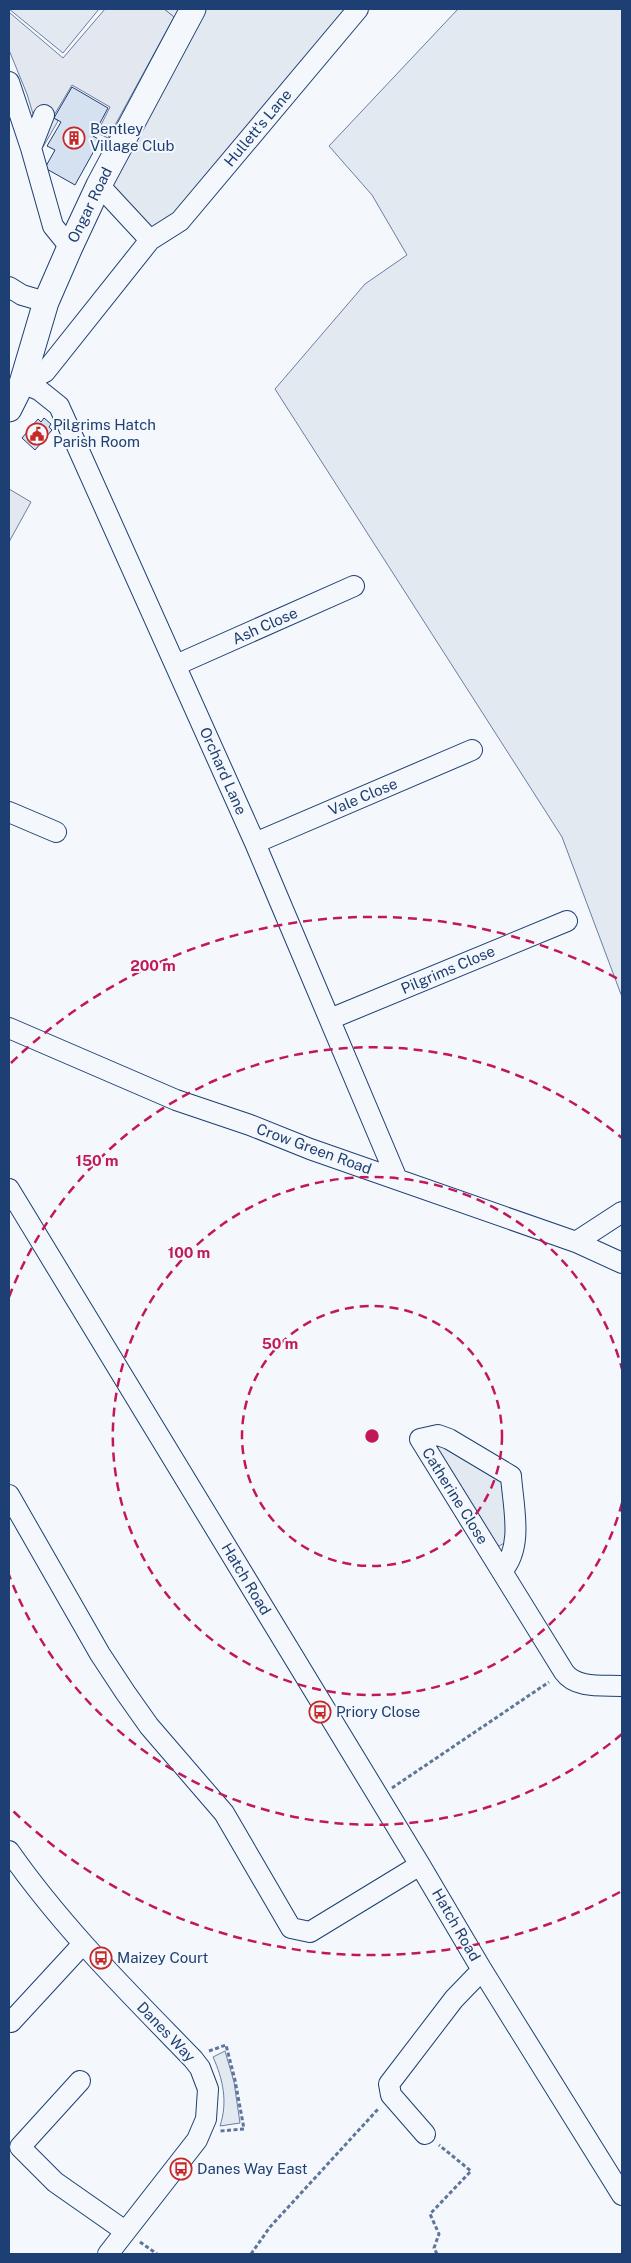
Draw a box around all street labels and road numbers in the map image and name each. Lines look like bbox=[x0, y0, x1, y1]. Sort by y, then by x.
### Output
street label: Hullett's Lane bbox=[221, 86, 295, 170]
street label: Ongar Road bbox=[64, 164, 115, 245]
street label: Ash Close bbox=[230, 604, 300, 647]
street label: Orchard Lane bbox=[197, 724, 250, 817]
street label: Vale Close bbox=[326, 774, 400, 819]
street label: Pilgrims Close bbox=[398, 942, 497, 997]
street label: Crow Green Road bbox=[254, 1120, 374, 1177]
street label: Catherine Close bbox=[419, 1444, 492, 1547]
street label: Hatch Road bbox=[218, 1540, 275, 1618]
street label: Hatch Road bbox=[429, 1885, 484, 1964]
street label: Danes Way bbox=[134, 1998, 199, 2065]

